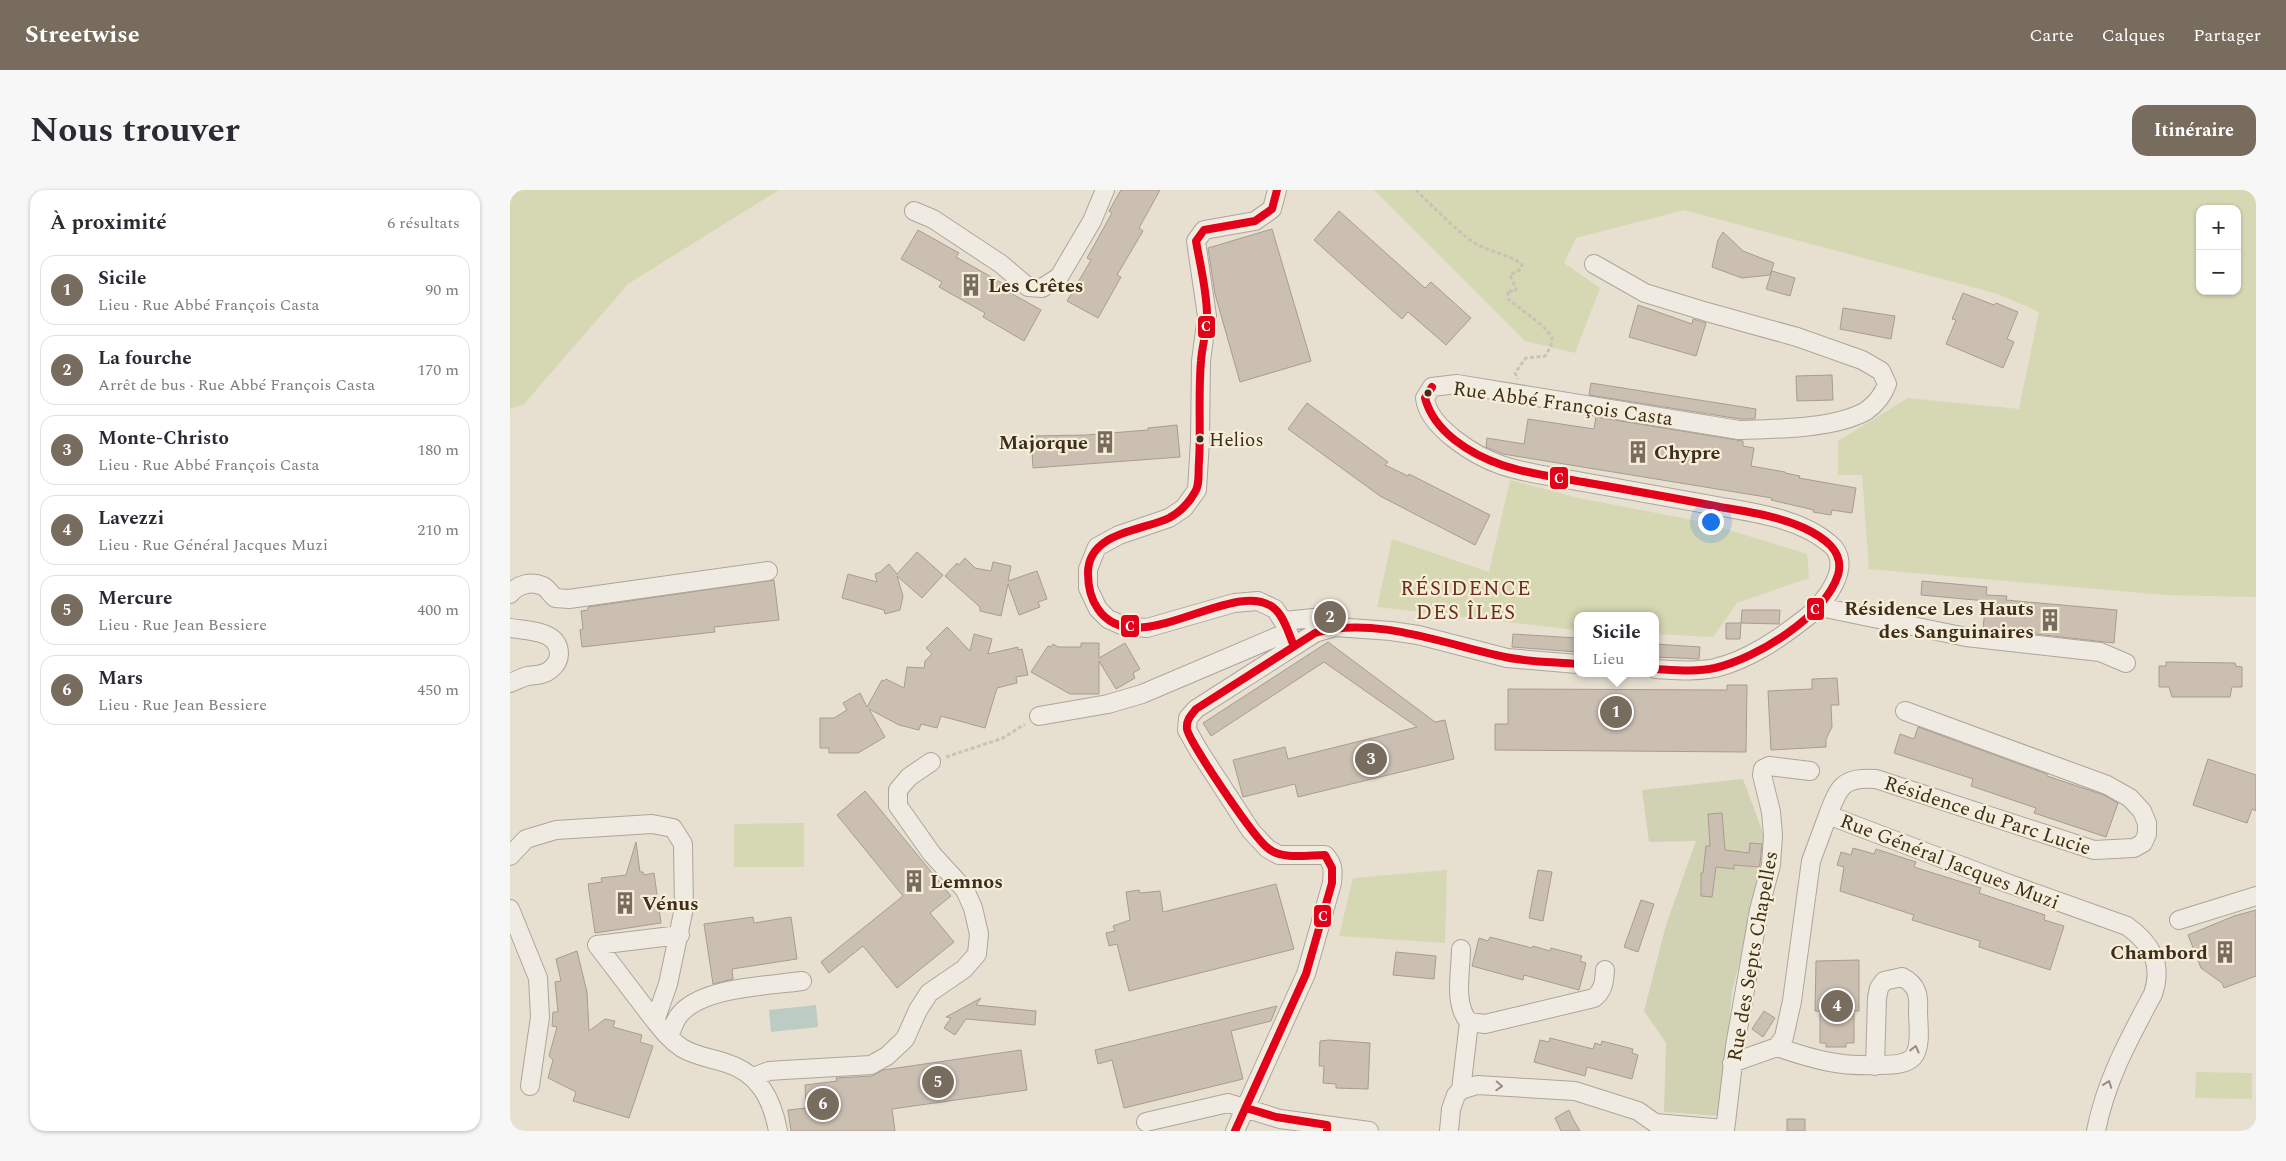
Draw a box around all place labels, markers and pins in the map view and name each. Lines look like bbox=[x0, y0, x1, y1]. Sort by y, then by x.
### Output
place label: Les Crêtes bbox=[988, 271, 1084, 301]
building icon: Les Crêtes bbox=[958, 272, 984, 298]
unlabelled marker bbox=[1423, 388, 1433, 398]
place label: Helios bbox=[1209, 426, 1264, 455]
place label: Majorque bbox=[998, 428, 1088, 458]
building icon: Majorque bbox=[1092, 429, 1118, 455]
marker: Helios bbox=[1195, 434, 1205, 444]
place label: Chypre bbox=[1654, 438, 1721, 468]
building icon: Chypre bbox=[1625, 439, 1651, 465]
place label: Résidence Les Hauts des Sanguinaires bbox=[1844, 594, 2034, 647]
pin: 2 bbox=[1314, 598, 1346, 636]
building icon: Résidence Les Hauts des Sanguinaires bbox=[2037, 607, 2063, 633]
pin: 1 bbox=[1600, 693, 1632, 731]
pin: 3 bbox=[1355, 740, 1387, 778]
place label: Lemnos bbox=[930, 867, 1003, 897]
building icon: Lemnos bbox=[901, 868, 927, 894]
place label: Vénus bbox=[642, 889, 699, 919]
building icon: Vénus bbox=[612, 890, 638, 916]
place label: Chambord bbox=[2110, 938, 2208, 968]
building icon: Chambord bbox=[2212, 939, 2238, 965]
pin: 4 bbox=[1821, 987, 1853, 1025]
pin: 5 bbox=[922, 1063, 954, 1101]
pin: 6 bbox=[807, 1085, 839, 1123]

